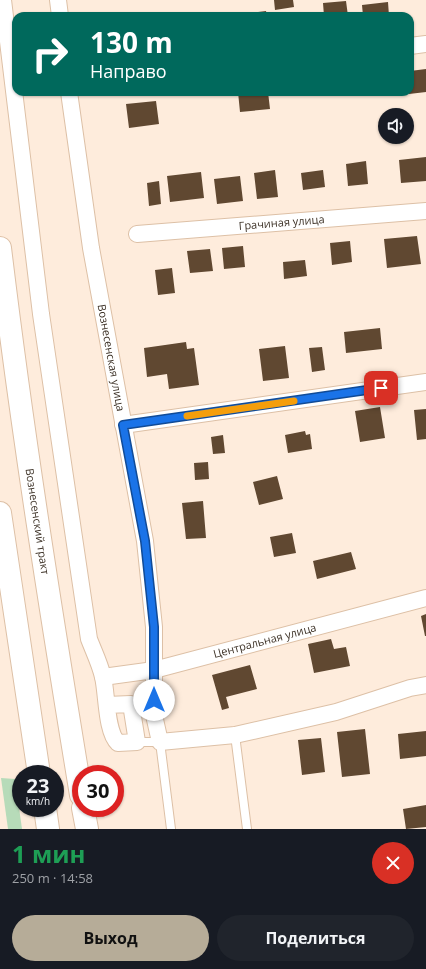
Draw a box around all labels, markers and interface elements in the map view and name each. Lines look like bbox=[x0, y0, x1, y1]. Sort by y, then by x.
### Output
text: 130 m bbox=[90, 23, 173, 61]
icon: right bbox=[24, 28, 76, 80]
text: Направо bbox=[90, 59, 167, 83]
map controls bbox=[378, 108, 414, 144]
button: sound bbox=[378, 108, 414, 144]
street label: Грачиная улица bbox=[238, 211, 325, 233]
street label: Вознесенская улица bbox=[94, 303, 129, 412]
pin bbox=[364, 371, 398, 405]
icon: arrive bbox=[370, 377, 392, 399]
street label: Вознесенский тракт bbox=[23, 467, 53, 576]
street label: Центральная улица bbox=[211, 619, 318, 661]
position arrow bbox=[133, 679, 175, 721]
speed limit sign: 30 bbox=[72, 765, 124, 817]
text: 23 bbox=[27, 772, 49, 799]
text: km/h bbox=[26, 794, 50, 808]
text: 1 мин bbox=[12, 837, 85, 870]
button: close bbox=[372, 842, 414, 884]
text: 250 m · 14:58 bbox=[12, 869, 93, 887]
button: Выход bbox=[12, 915, 209, 961]
button: Поделиться bbox=[217, 915, 414, 961]

